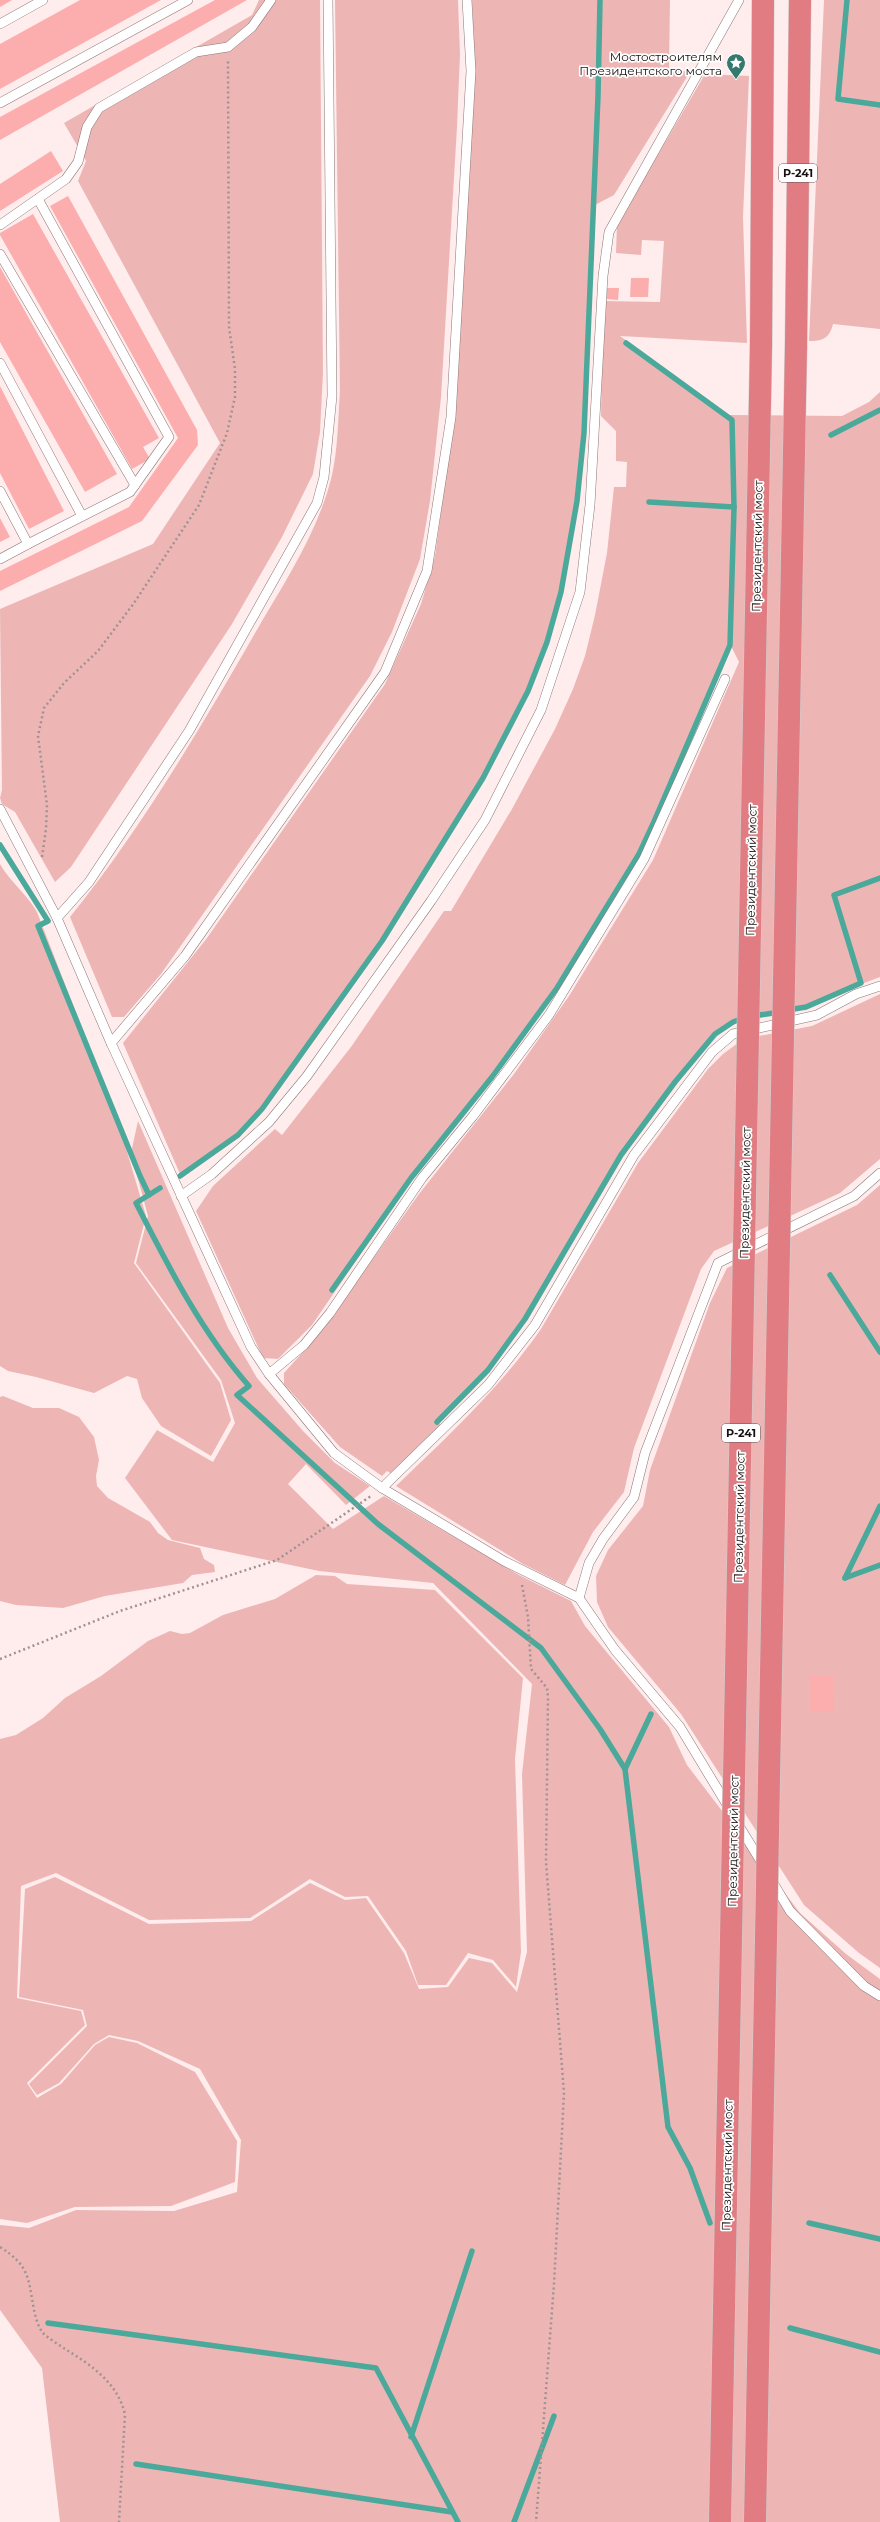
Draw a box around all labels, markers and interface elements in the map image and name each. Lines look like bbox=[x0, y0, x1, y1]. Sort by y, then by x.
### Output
place label: Мостостроителям Президентского моста bbox=[579, 49, 722, 78]
place icon: Мостостроителям Президентского моста bbox=[725, 52, 747, 80]
road number: Р-241 bbox=[779, 164, 817, 182]
street label: Президентский мост bbox=[748, 480, 766, 612]
street label: Президентский мост bbox=[742, 804, 760, 936]
street label: Президентский мост bbox=[736, 1127, 754, 1259]
road number: Р-241 bbox=[722, 1424, 760, 1442]
street label: Президентский мост bbox=[730, 1451, 748, 1583]
street label: Президентский мост bbox=[724, 1775, 742, 1907]
street label: Президентский мост bbox=[718, 2099, 736, 2231]

